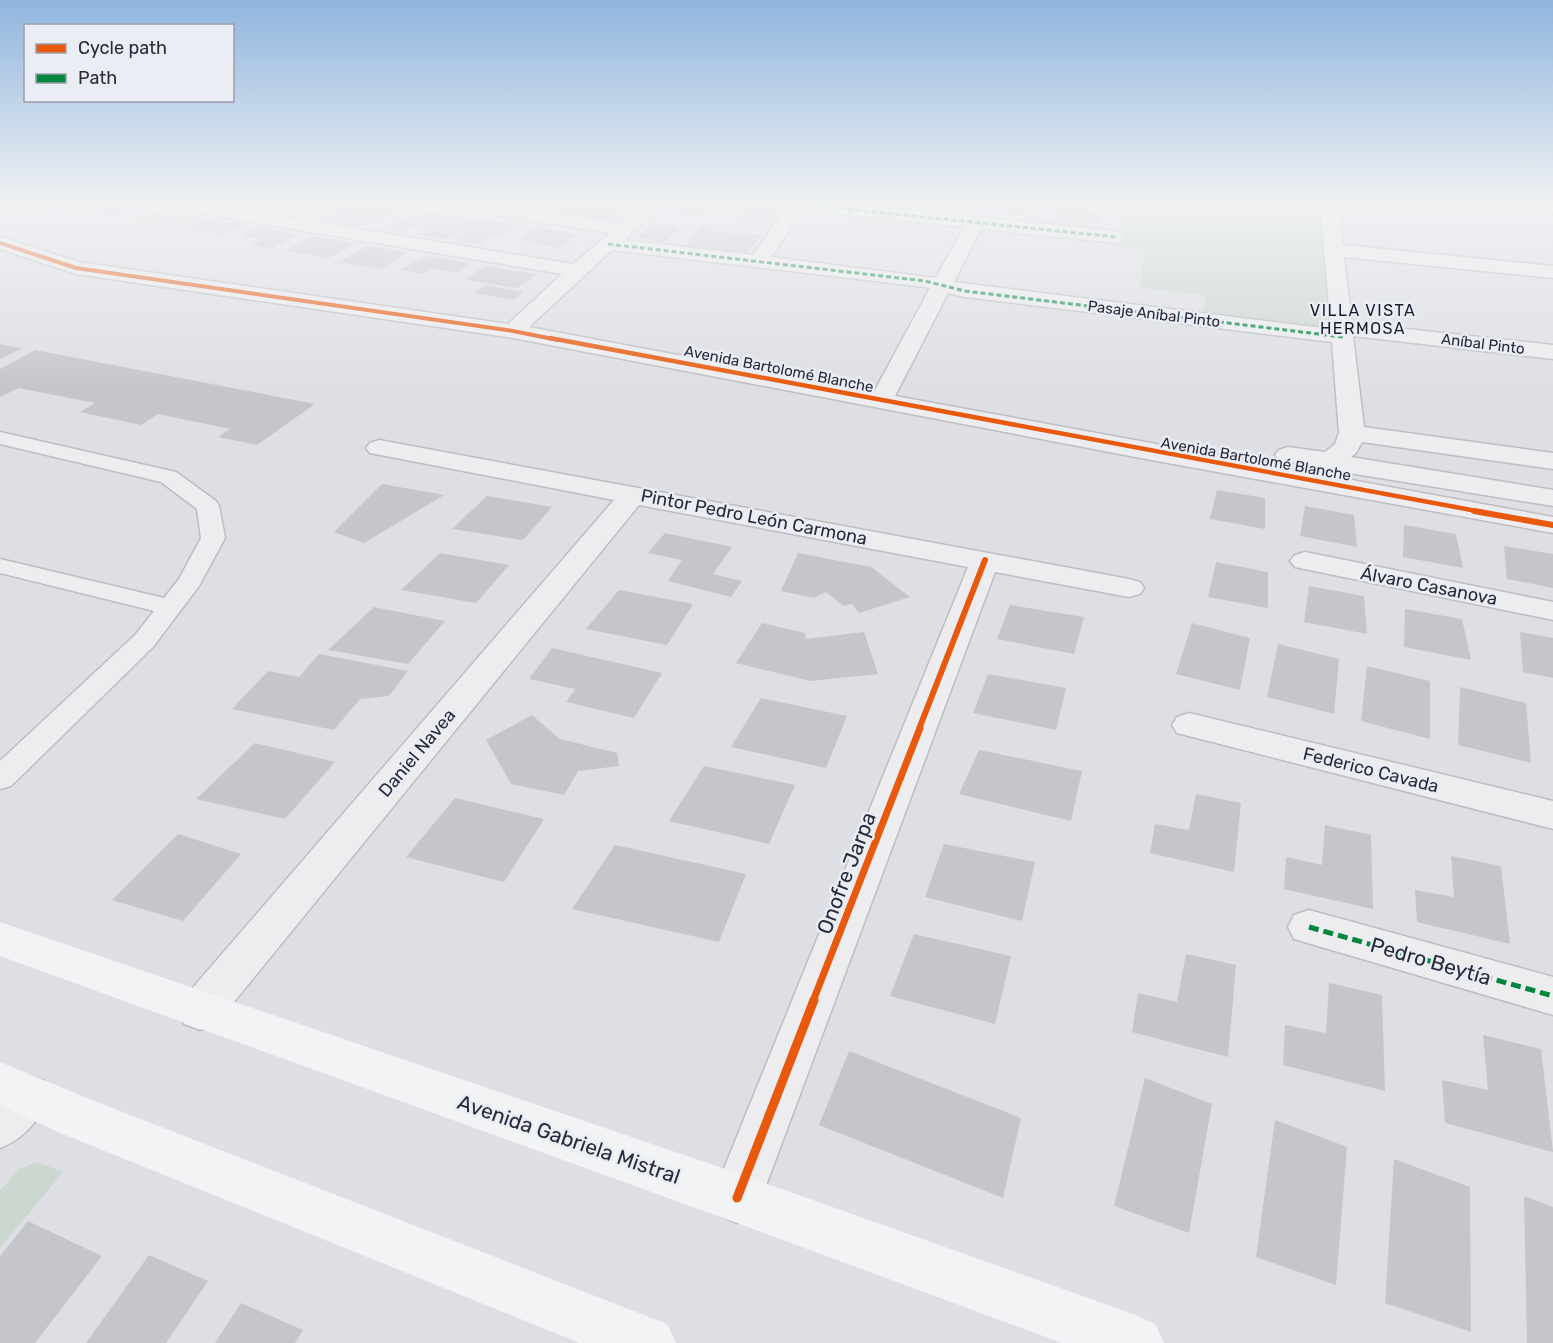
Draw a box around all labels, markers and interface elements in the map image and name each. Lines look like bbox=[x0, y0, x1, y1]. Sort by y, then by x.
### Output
legend bbox=[24, 24, 234, 102]
text: Cycle path bbox=[78, 37, 167, 59]
text: Path bbox=[78, 67, 117, 89]
street label: Pasaje Aníbal Pinto bbox=[1087, 297, 1221, 331]
district label: VILLA VISTA HERMOSA bbox=[1310, 301, 1416, 338]
street label: Aníbal Pinto bbox=[1440, 330, 1526, 358]
street label: Avenida Bartolomé Blanche bbox=[683, 342, 875, 396]
street label: Avenida Bartolomé Blanche bbox=[1160, 433, 1352, 485]
street label: Pintor Pedro León Carmona bbox=[639, 484, 869, 550]
street label: Álvaro Casanova bbox=[1359, 562, 1499, 610]
street label: Daniel Navea bbox=[374, 704, 460, 802]
street label: Federico Cavada bbox=[1301, 743, 1441, 797]
street label: Onofre Jarpa bbox=[811, 809, 881, 937]
street label: Pedro Beytía bbox=[1368, 932, 1494, 990]
street label: Avenida Gabriela Mistral bbox=[454, 1089, 684, 1189]

